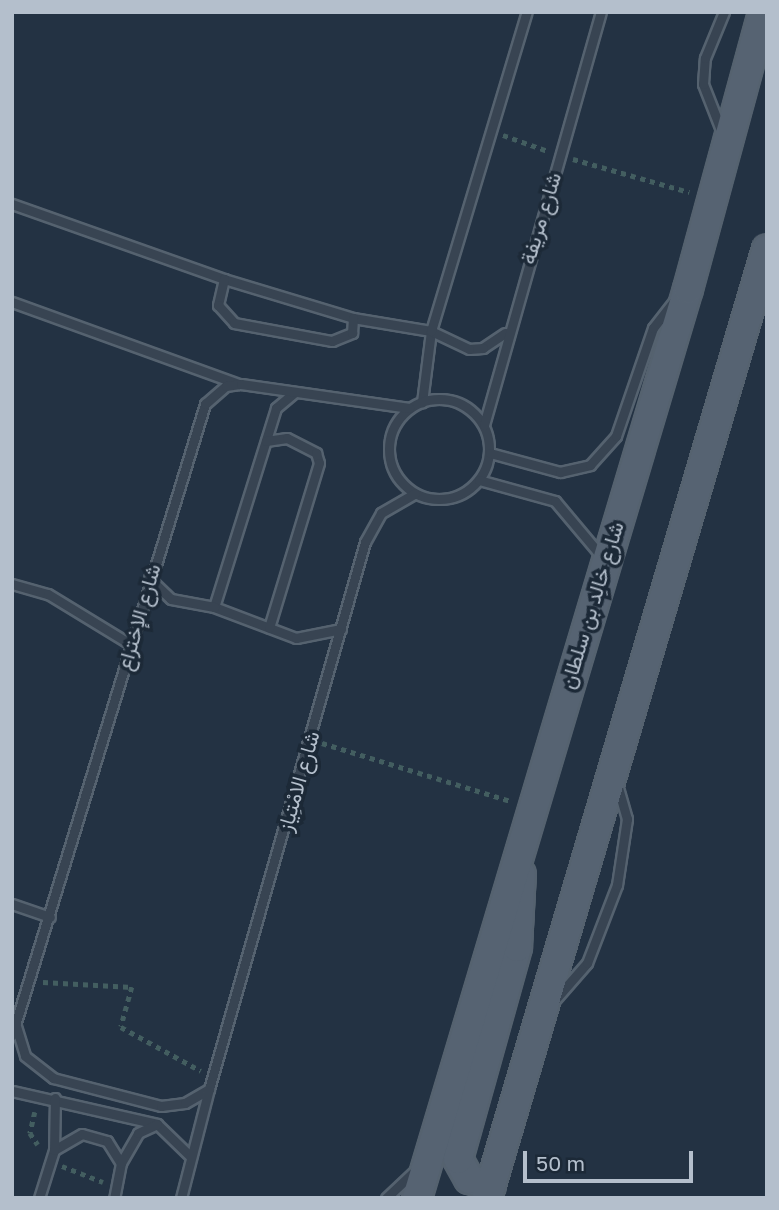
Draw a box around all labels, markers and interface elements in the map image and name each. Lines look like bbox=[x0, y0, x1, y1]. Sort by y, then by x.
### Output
street label: شارع مريفة bbox=[514, 169, 566, 267]
street label: شارع خالِد بن سلطان bbox=[554, 518, 628, 692]
street label: شارع الإختراع bbox=[111, 561, 165, 673]
street label: شارع الامْتِياز bbox=[272, 728, 324, 834]
scale bar bbox=[527, 1136, 697, 1180]
text: 50 m bbox=[536, 1150, 585, 1176]

